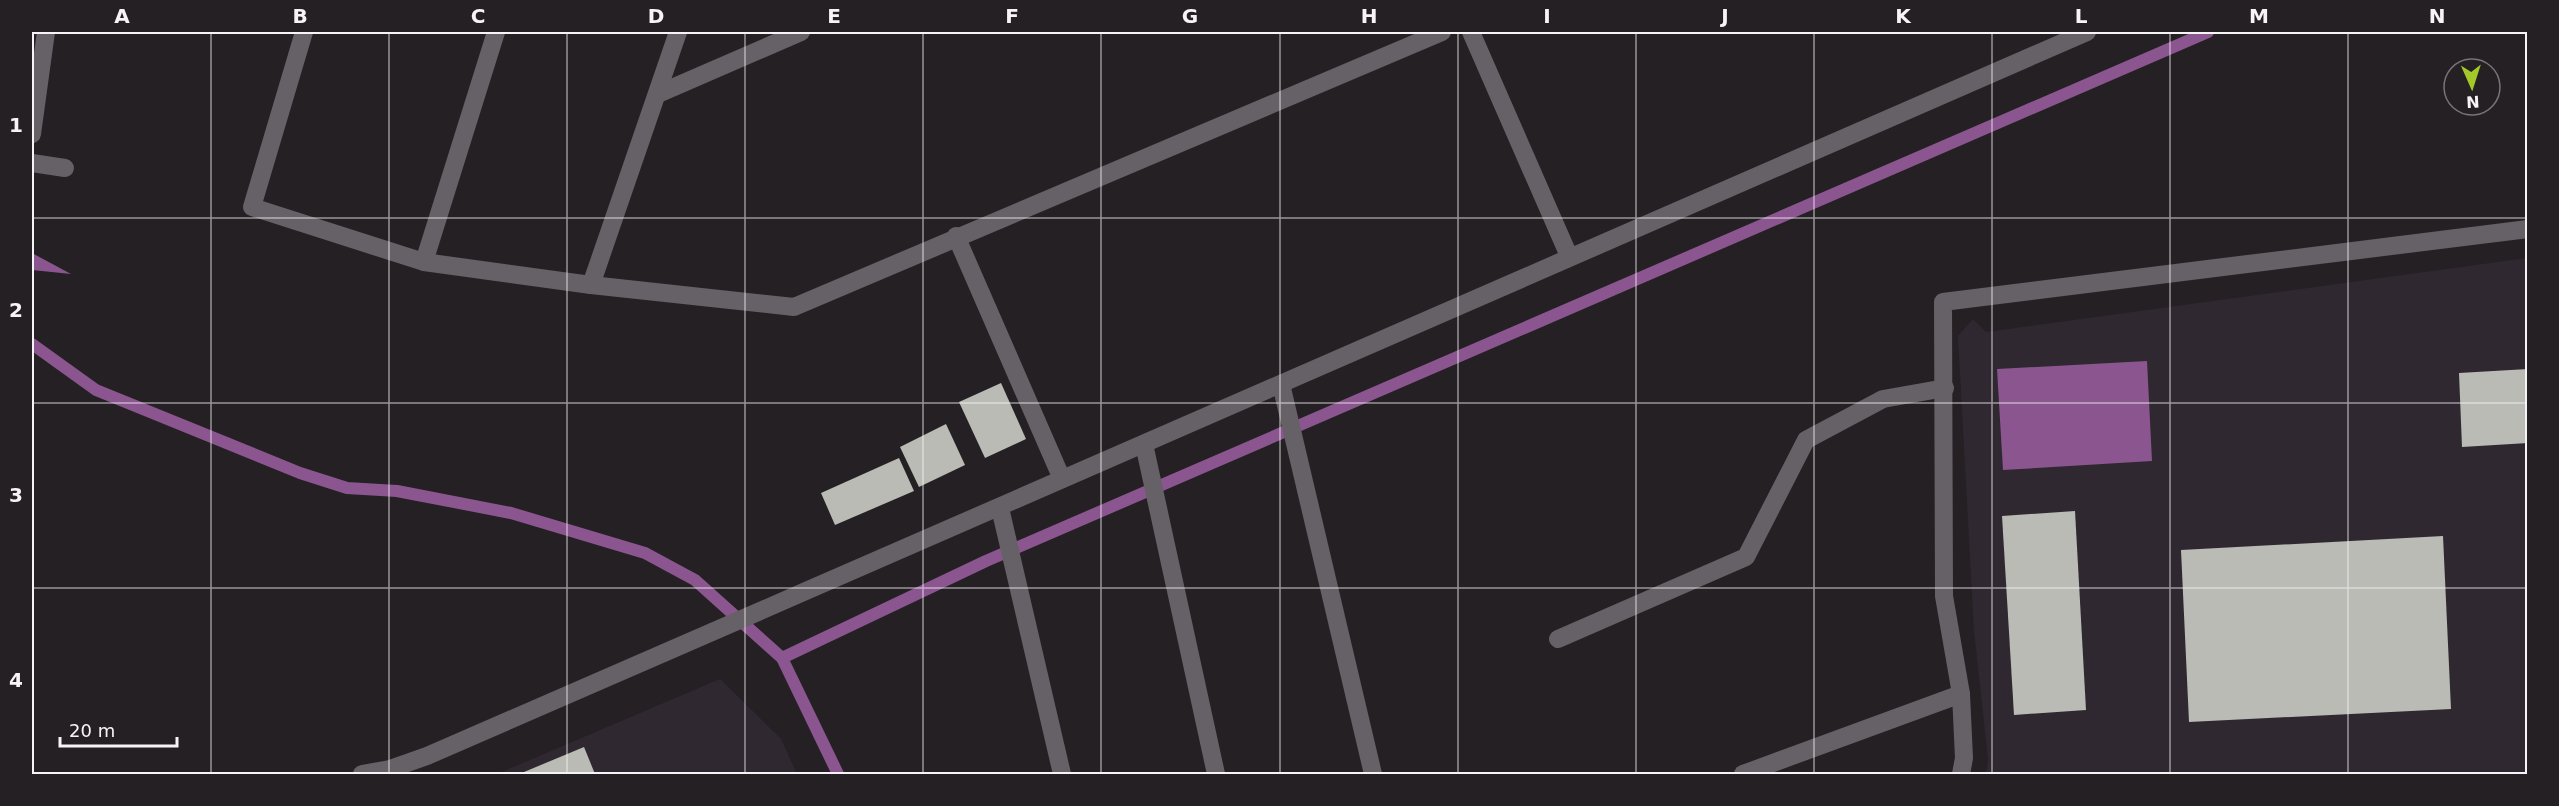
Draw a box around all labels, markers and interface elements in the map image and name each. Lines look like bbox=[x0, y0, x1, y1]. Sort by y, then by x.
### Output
text: A bbox=[114, 4, 130, 28]
text: B bbox=[292, 4, 308, 28]
text: C bbox=[471, 4, 485, 28]
text: D bbox=[648, 4, 664, 28]
text: E bbox=[827, 4, 841, 28]
text: F bbox=[1005, 4, 1019, 28]
text: G bbox=[1182, 4, 1198, 28]
text: H bbox=[1361, 4, 1377, 28]
text: I bbox=[1543, 4, 1551, 28]
text: J bbox=[1719, 4, 1729, 28]
text: K bbox=[1895, 4, 1912, 28]
text: L bbox=[2075, 4, 2088, 28]
text: M bbox=[2249, 4, 2269, 28]
text: N bbox=[2429, 4, 2445, 28]
north arrow bbox=[2442, 57, 2502, 117]
text: N bbox=[2466, 92, 2480, 111]
text: 1 bbox=[9, 113, 23, 137]
text: 2 bbox=[9, 298, 23, 322]
text: 3 bbox=[9, 483, 23, 507]
text: 4 bbox=[9, 668, 23, 692]
scale bar bbox=[60, 710, 177, 748]
text: 20 m bbox=[69, 720, 115, 741]

